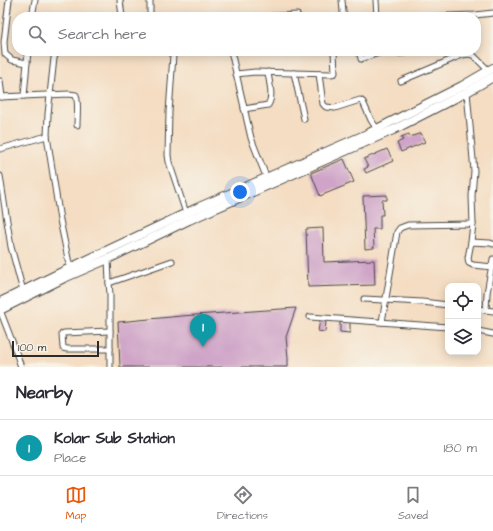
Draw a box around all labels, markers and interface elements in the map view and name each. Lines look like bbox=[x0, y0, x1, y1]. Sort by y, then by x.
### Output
search box bbox=[12, 12, 481, 56]
icon: search bbox=[26, 23, 48, 45]
text: Search here bbox=[58, 24, 147, 45]
your location bbox=[230, 182, 250, 202]
map controls bbox=[445, 283, 481, 355]
button: locate bbox=[445, 283, 481, 319]
pin: 1 bbox=[190, 314, 216, 347]
button: layers bbox=[445, 319, 481, 355]
scale bar bbox=[12, 339, 99, 358]
text: 100 m bbox=[18, 340, 46, 355]
text: Nearby bbox=[16, 381, 73, 405]
text: Kolar Sub Station bbox=[54, 428, 175, 449]
text: 1 bbox=[28, 439, 30, 457]
text: 180 m bbox=[443, 439, 477, 457]
text: Place bbox=[54, 449, 86, 467]
tab: Map bbox=[65, 484, 87, 523]
tab: Directions bbox=[217, 484, 268, 523]
tab: Saved bbox=[398, 484, 428, 523]

